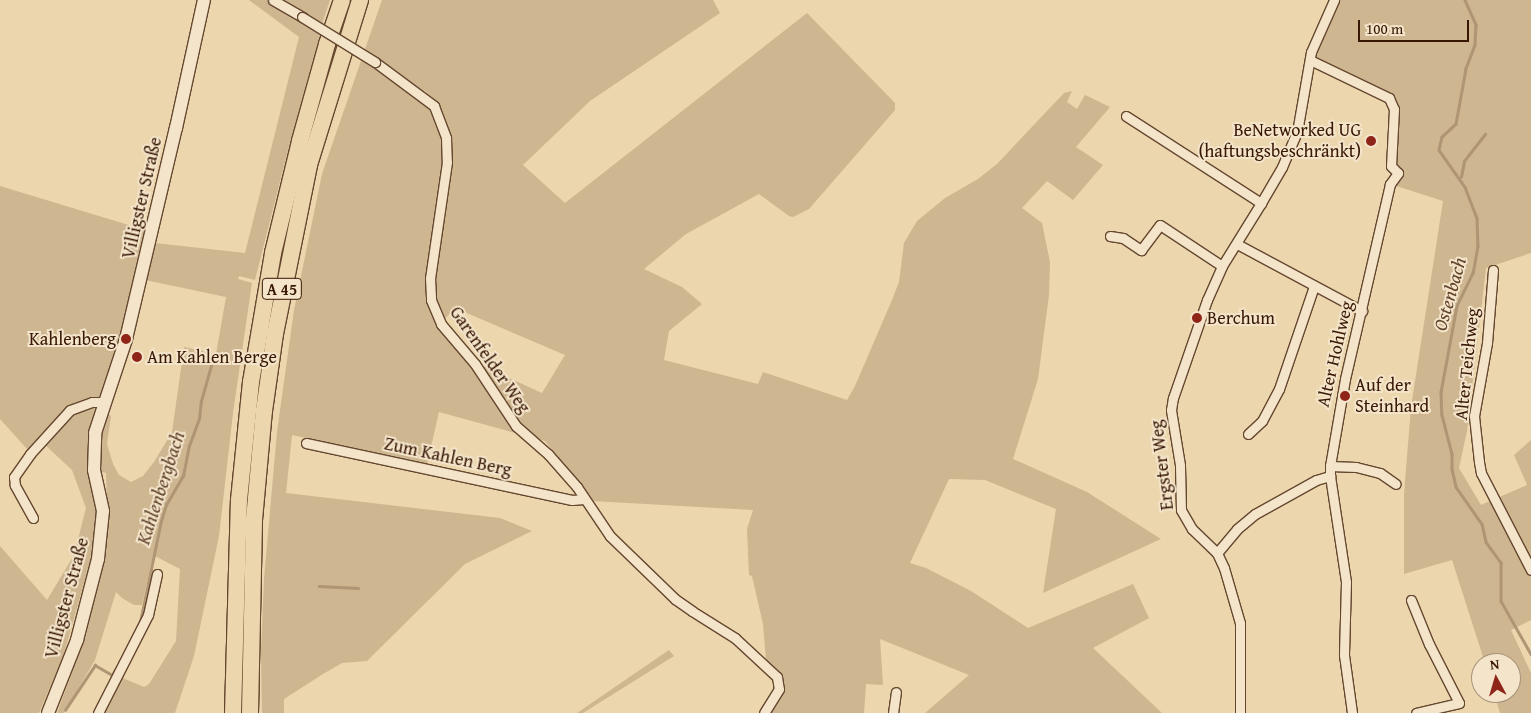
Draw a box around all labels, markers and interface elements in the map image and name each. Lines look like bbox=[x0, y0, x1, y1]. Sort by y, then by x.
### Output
scale bar bbox=[1361, 10, 1472, 42]
text: 100 m bbox=[1366, 18, 1403, 39]
place label: BeNetworked UG (haftungsbeschränkt) bbox=[1198, 120, 1361, 162]
street label: Villigster Straße bbox=[118, 135, 166, 261]
marker: BeNetworked UG (haftungsbeschränkt) bbox=[1365, 135, 1377, 147]
water label: Ostenbach bbox=[1429, 255, 1471, 333]
road number: A 45 bbox=[261, 276, 303, 302]
street label: Alter Hohlweg bbox=[1312, 299, 1358, 409]
street label: Garenfelder Weg bbox=[445, 302, 535, 418]
place label: Berchum bbox=[1207, 307, 1275, 329]
street label: Alter Teichweg bbox=[1450, 307, 1484, 421]
marker: Berchum bbox=[1191, 312, 1203, 324]
place label: Kahlenberg bbox=[29, 328, 116, 350]
marker: Kahlenberg bbox=[120, 333, 132, 345]
place label: Am Kahlen Berge bbox=[147, 346, 277, 368]
marker: Am Kahlen Berge bbox=[131, 351, 143, 363]
place label: Auf der Steinhard bbox=[1355, 375, 1429, 418]
marker: Auf der Steinhard bbox=[1339, 390, 1351, 402]
street label: Ergster Weg bbox=[1146, 419, 1178, 511]
water label: Kahlenbergbach bbox=[132, 429, 190, 547]
street label: Zum Kahlen Berg bbox=[382, 433, 514, 481]
street label: Villigster Straße bbox=[40, 535, 94, 661]
north arrow bbox=[1471, 653, 1521, 703]
text: N bbox=[1489, 654, 1500, 675]

